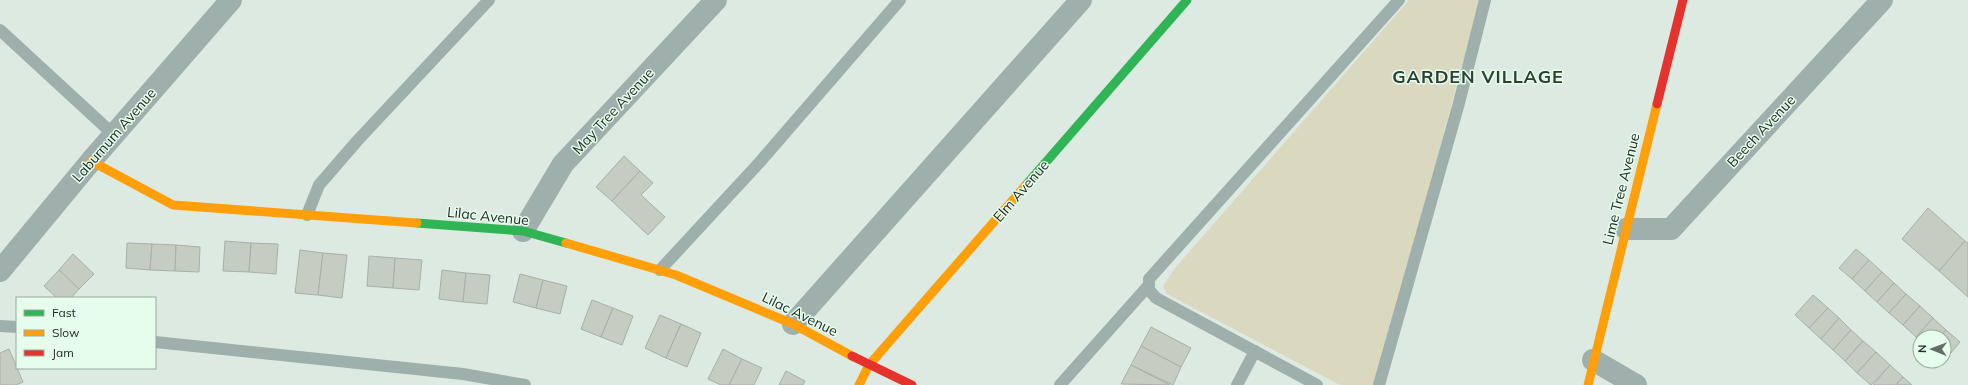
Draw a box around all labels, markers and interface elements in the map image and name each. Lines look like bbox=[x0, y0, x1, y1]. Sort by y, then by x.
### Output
street label: May Tree Avenue bbox=[568, 64, 658, 158]
district label: GARDEN VILLAGE bbox=[1392, 65, 1564, 88]
street label: Laburnum Avenue bbox=[68, 84, 160, 186]
street label: Beech Avenue bbox=[1723, 91, 1799, 171]
street label: Lime Tree Avenue bbox=[1598, 131, 1644, 247]
street label: Elm Avenue bbox=[989, 156, 1053, 226]
street label: Lilac Avenue bbox=[446, 203, 530, 229]
street label: Lilac Avenue bbox=[759, 288, 841, 340]
legend bbox=[16, 297, 156, 369]
text: Fast bbox=[52, 305, 76, 320]
text: Slow bbox=[52, 325, 80, 340]
north arrow bbox=[1912, 329, 1952, 369]
text: Jam bbox=[52, 345, 74, 360]
text: N bbox=[1915, 345, 1929, 353]

